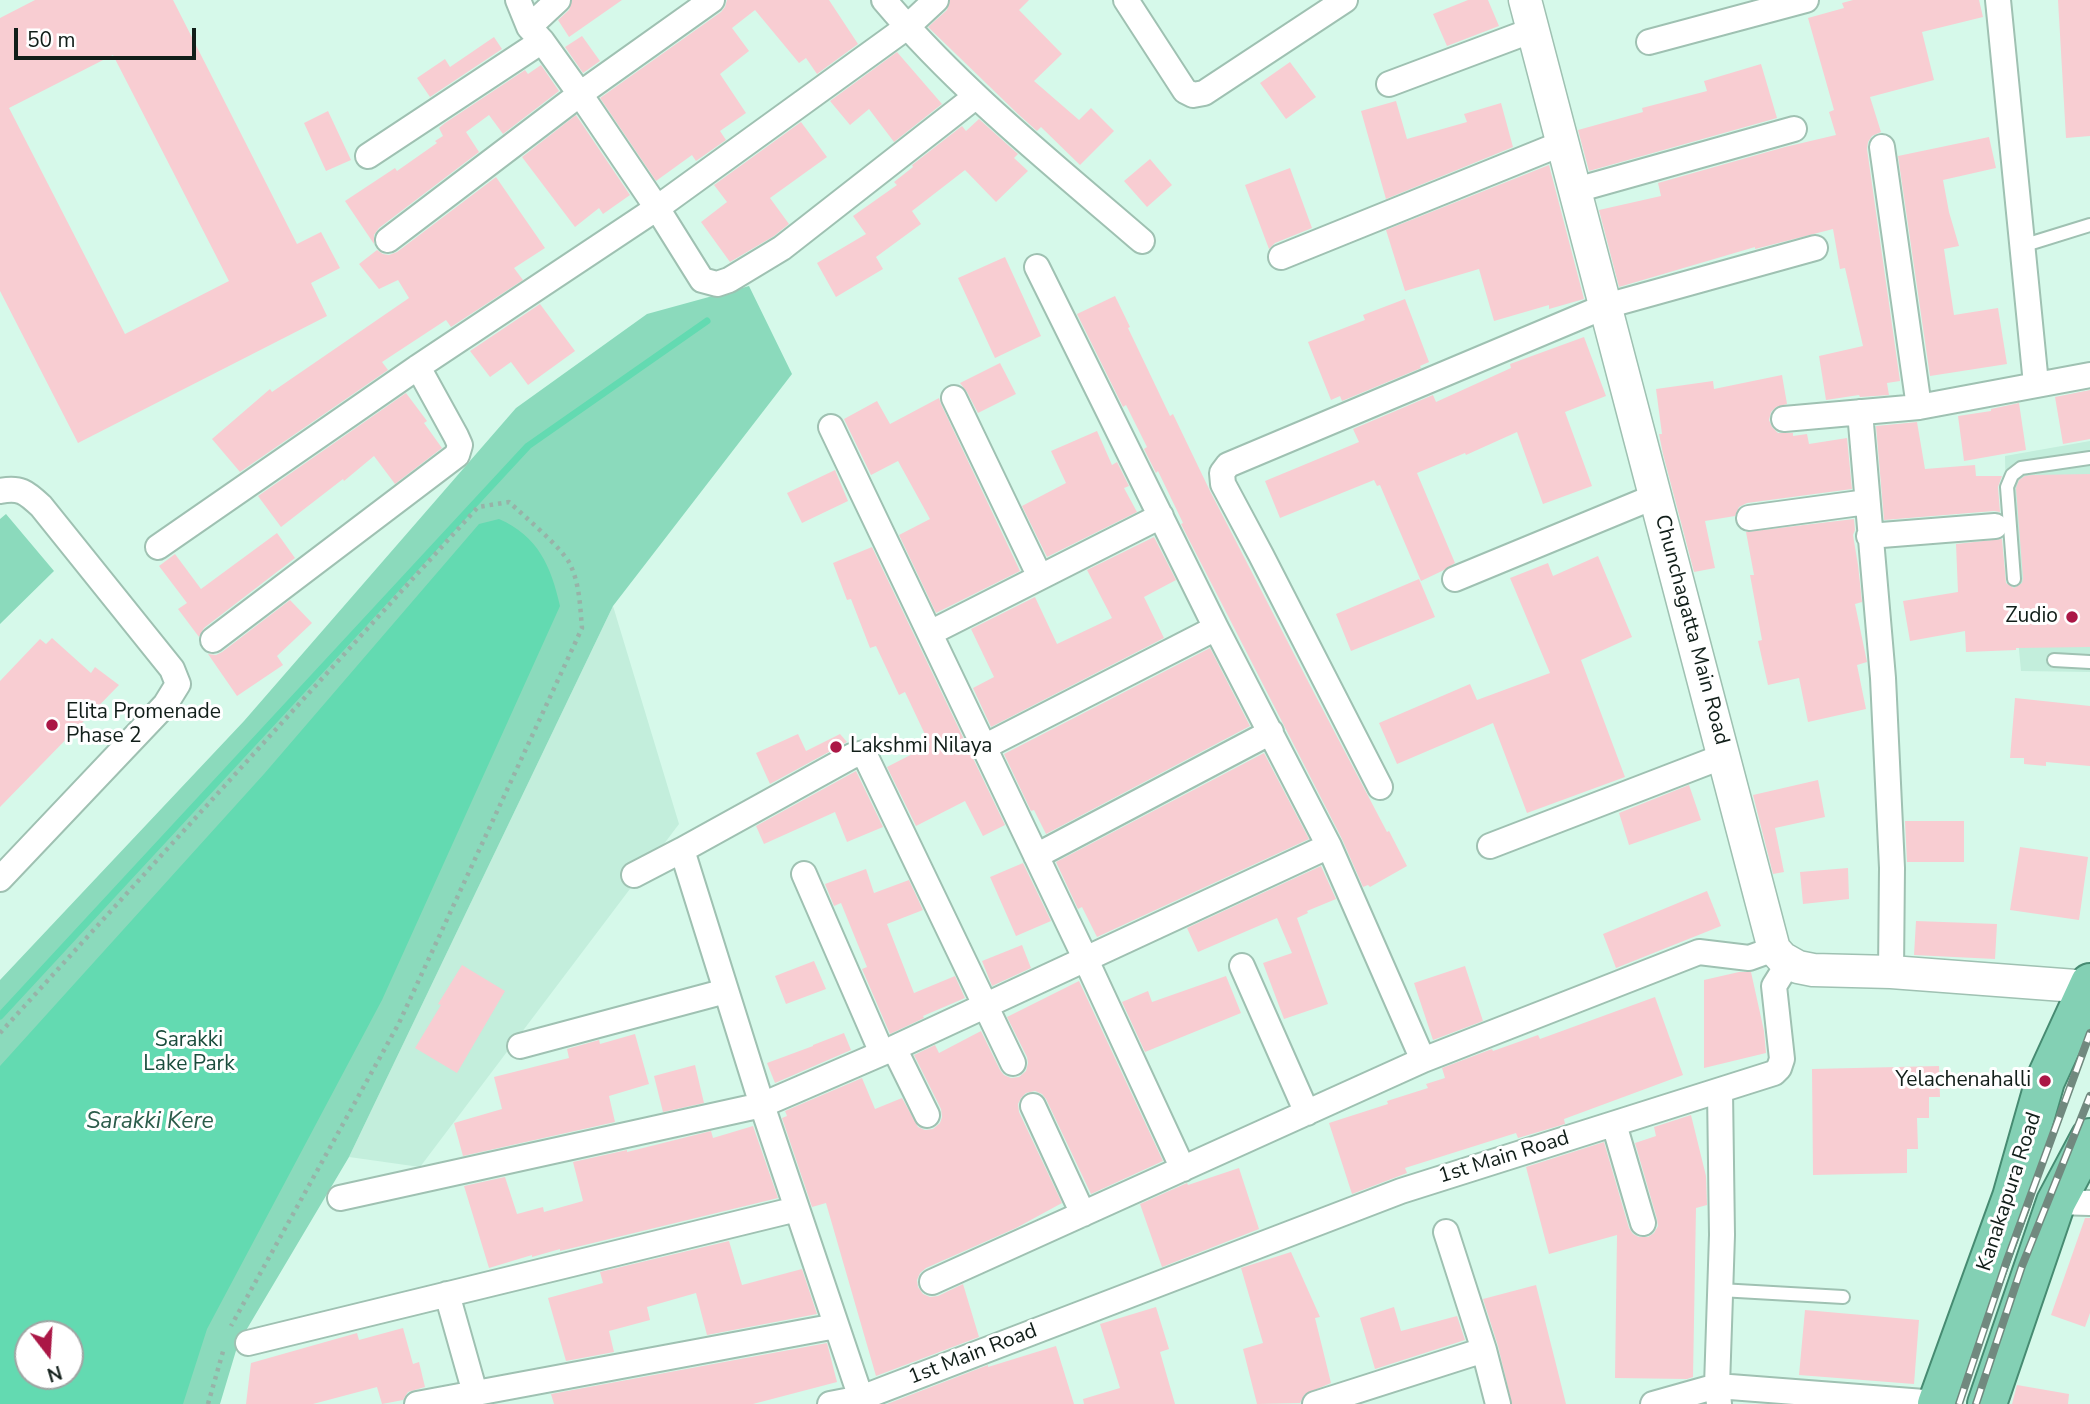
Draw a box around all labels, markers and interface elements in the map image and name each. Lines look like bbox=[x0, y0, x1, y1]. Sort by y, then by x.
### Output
scale bar bbox=[18, 14, 200, 58]
text: 50 m bbox=[27, 26, 76, 54]
street label: Chunchagatta Main Road bbox=[1648, 512, 1734, 748]
place label: Zudio bbox=[2005, 604, 2058, 630]
marker: Zudio bbox=[2064, 609, 2080, 625]
place label: Elita Promenade Phase 2 bbox=[66, 700, 221, 750]
marker: Elita Promenade Phase 2 bbox=[44, 717, 60, 733]
place label: Lakshmi Nilaya bbox=[850, 734, 992, 760]
marker: Lakshmi Nilaya bbox=[828, 739, 844, 755]
park label: Sarakki Lake Park bbox=[143, 1028, 235, 1078]
place label: Yelachenahalli bbox=[1895, 1068, 2031, 1094]
marker: Yelachenahalli bbox=[2037, 1073, 2053, 1089]
water label: Sarakki Kere bbox=[86, 1108, 214, 1136]
street label: Kanakapura Road bbox=[1972, 1109, 2048, 1275]
street label: 1st Main Road bbox=[1436, 1126, 1572, 1190]
street label: 1st Main Road bbox=[905, 1319, 1041, 1391]
north arrow bbox=[14, 1320, 84, 1390]
text: N bbox=[44, 1359, 65, 1388]

